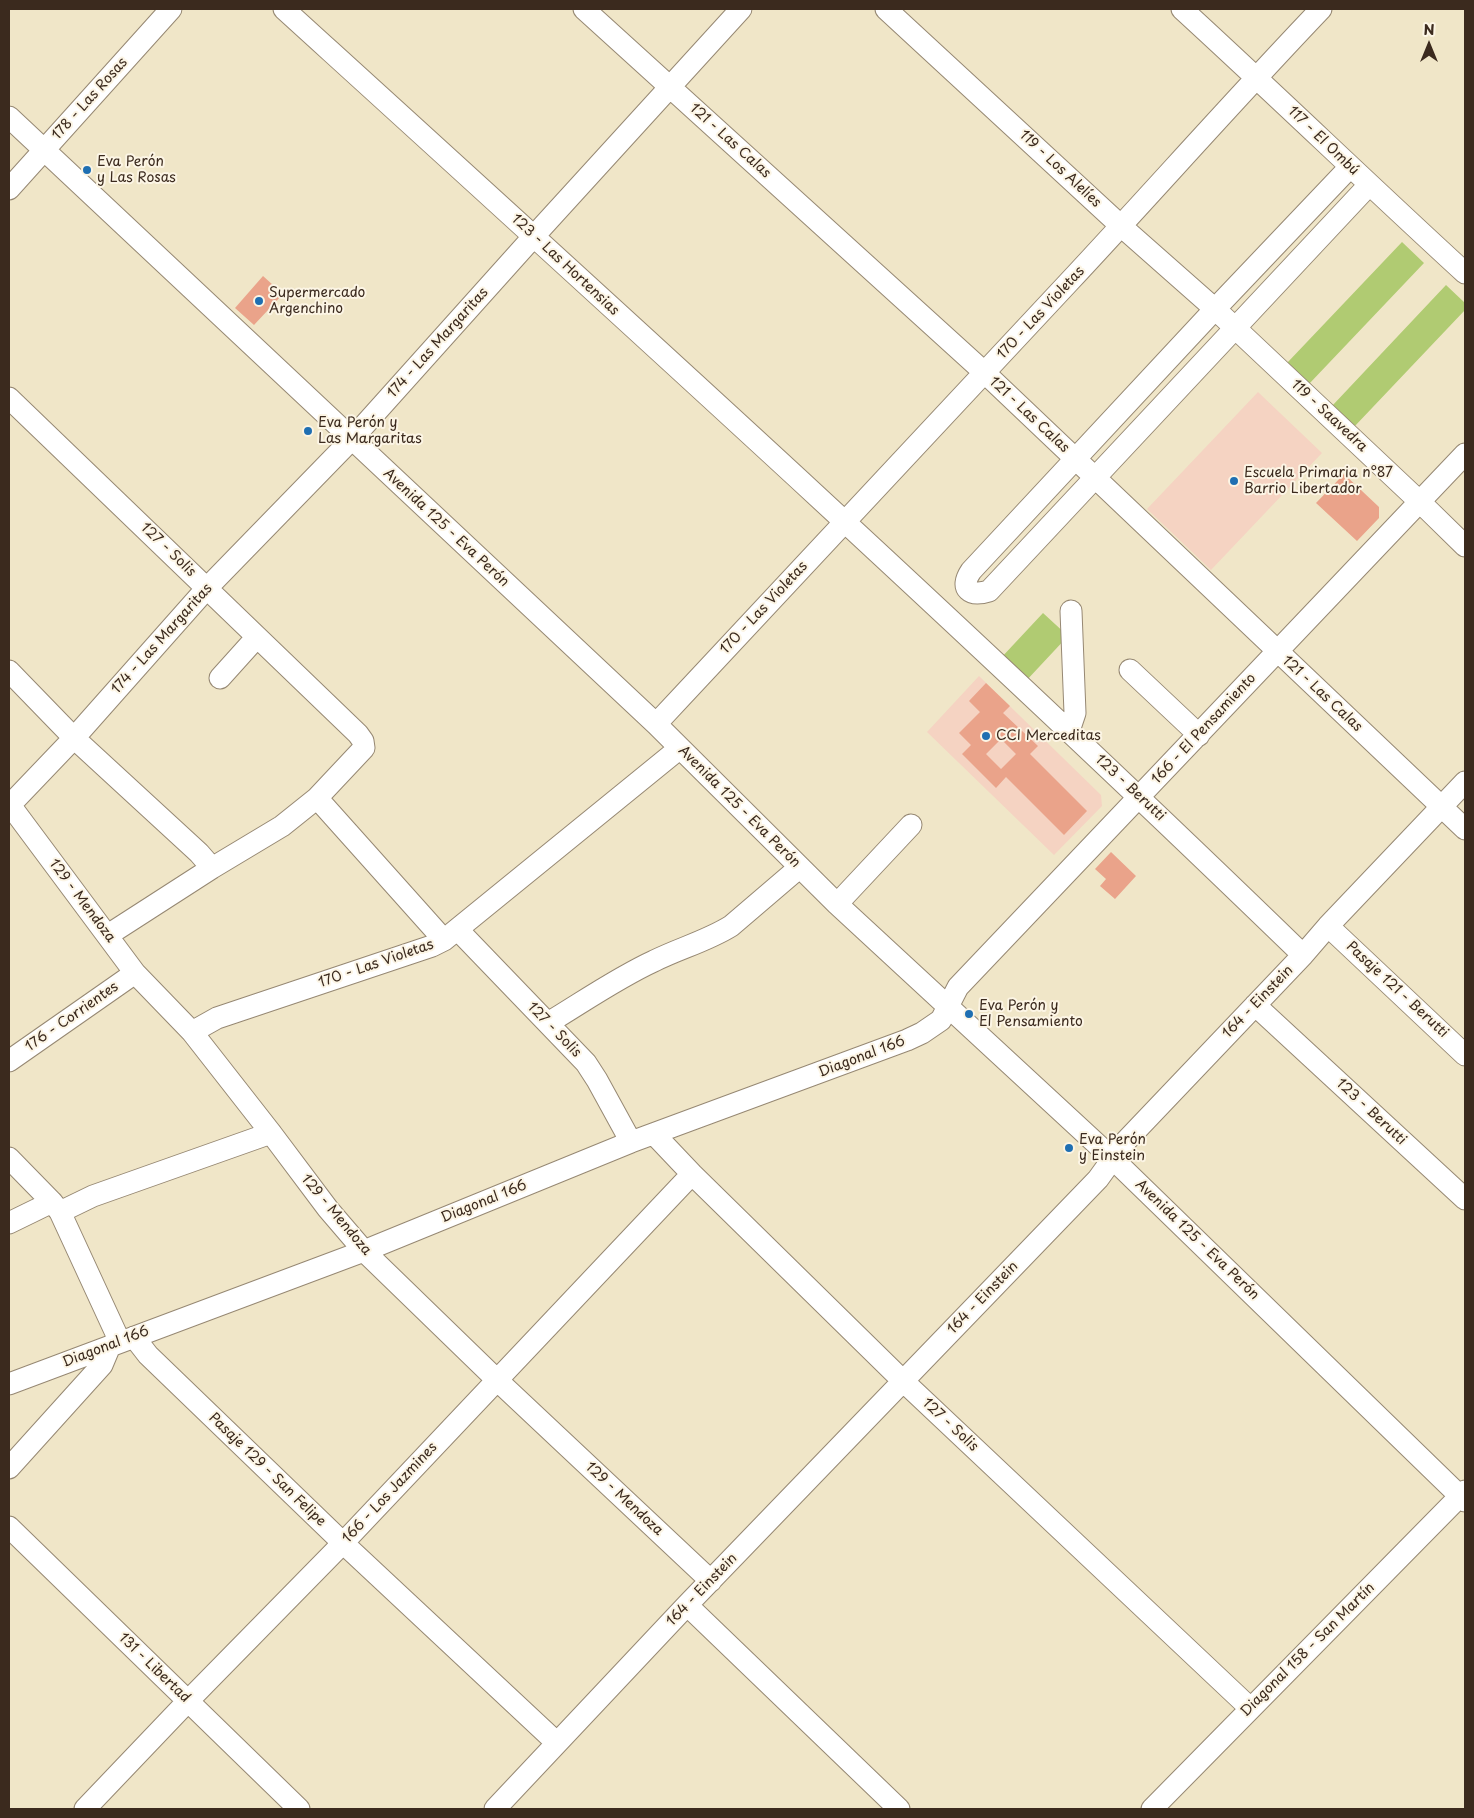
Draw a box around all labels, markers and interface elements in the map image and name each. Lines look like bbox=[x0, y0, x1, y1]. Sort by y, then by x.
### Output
text: N bbox=[1423, 19, 1435, 40]
north arrow bbox=[1404, 20, 1454, 70]
street label: 178 - Las Rosas bbox=[49, 55, 131, 143]
street label: 121 - Las Calas bbox=[686, 100, 774, 182]
street label: 117 - El Ombú bbox=[1284, 103, 1362, 179]
street label: 119 - Los Alelíes bbox=[1016, 127, 1104, 211]
place label: Eva Perón y Las Rosas bbox=[97, 154, 176, 186]
marker: Eva Perón y Las Rosas bbox=[81, 164, 93, 176]
street label: 123 - Las Hortensias bbox=[508, 211, 622, 319]
street label: 170 - Las Violetas bbox=[994, 263, 1088, 363]
street label: 174 - Las Margaritas bbox=[384, 284, 492, 402]
place label: Supermercado Argenchino bbox=[269, 285, 365, 318]
marker: Supermercado Argenchino bbox=[253, 295, 265, 307]
street label: 121 - Las Calas bbox=[985, 374, 1073, 456]
street label: 119 - Saavedra bbox=[1287, 376, 1371, 456]
place label: Eva Perón y Las Margaritas bbox=[318, 415, 422, 448]
marker: Eva Perón y Las Margaritas bbox=[302, 425, 314, 437]
street label: Avenida 125 - Eva Perón bbox=[380, 465, 512, 591]
place label: Escuela Primaria n°87 Barrio Libertador bbox=[1244, 465, 1393, 498]
marker: Escuela Primaria n°87 Barrio Libertador bbox=[1228, 475, 1240, 487]
street label: 127 - Solis bbox=[137, 520, 199, 580]
street label: 170 - Las Violetas bbox=[717, 558, 811, 658]
street label: 174 - Las Margaritas bbox=[108, 580, 216, 698]
street label: 121 - Las Calas bbox=[1278, 653, 1366, 735]
street label: 166 - El Pensamiento bbox=[1148, 670, 1260, 788]
place label: CCI Merceditas bbox=[996, 728, 1101, 744]
marker: CCI Merceditas bbox=[980, 730, 992, 742]
street label: Avenida 125 - Eva Perón bbox=[674, 742, 804, 872]
street label: 123 - Berutti bbox=[1091, 751, 1169, 825]
street label: 129 - Mendoza bbox=[45, 856, 119, 946]
street label: 170 - Las Violetas bbox=[316, 936, 436, 992]
street label: Pasaje 121 - Berutti bbox=[1343, 938, 1451, 1042]
street label: 164 - Einstein bbox=[1219, 962, 1297, 1042]
street label: 176 - Corrientes bbox=[22, 979, 122, 1055]
place label: Eva Perón y El Pensamiento bbox=[979, 998, 1083, 1030]
street label: 127 - Solis bbox=[524, 999, 584, 1061]
marker: Eva Perón y El Pensamiento bbox=[963, 1008, 975, 1020]
street label: Diagonal 166 bbox=[816, 1033, 908, 1081]
street label: 123 - Berutti bbox=[1332, 1075, 1410, 1149]
place label: Eva Perón y Einstein bbox=[1079, 1132, 1146, 1164]
marker: Eva Perón y Einstein bbox=[1063, 1142, 1075, 1154]
street label: 129 - Mendoza bbox=[297, 1171, 375, 1259]
street label: Avenida 125 - Eva Perón bbox=[1132, 1176, 1262, 1304]
street label: Diagonal 166 bbox=[439, 1177, 529, 1227]
street label: 164 - Einstein bbox=[944, 1258, 1022, 1338]
street label: Diagonal 166 bbox=[60, 1323, 152, 1371]
street label: 127 - Solis bbox=[919, 1395, 981, 1455]
street label: Pasaje 129 - San Felipe bbox=[205, 1410, 329, 1530]
street label: 166 - Los Jazmines bbox=[339, 1439, 441, 1547]
street label: 129 - Mendoza bbox=[582, 1459, 666, 1539]
street label: 164 - Einstein bbox=[663, 1550, 741, 1630]
street label: Diagonal 158 - San Martín bbox=[1238, 1580, 1378, 1720]
street label: 131 - Libertad bbox=[115, 1630, 193, 1706]

